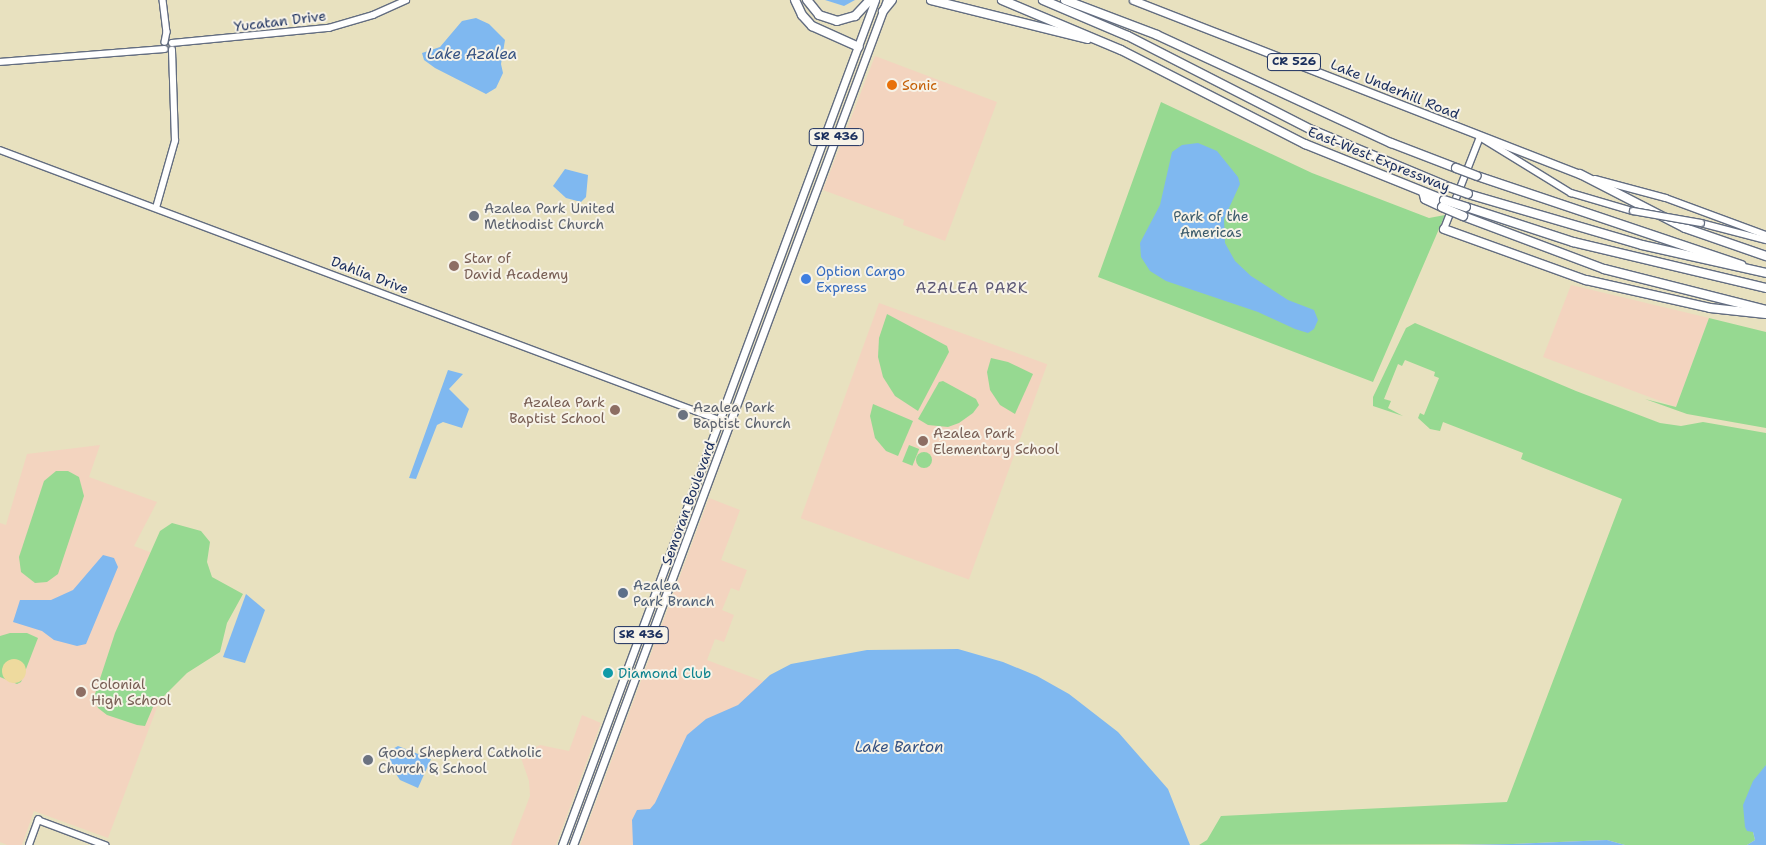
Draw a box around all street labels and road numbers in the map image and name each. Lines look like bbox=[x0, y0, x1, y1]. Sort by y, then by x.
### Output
street label: Yucatan Drive bbox=[233, 7, 327, 35]
road number: CR 526 bbox=[1266, 52, 1322, 72]
street label: Lake Underhill Road bbox=[1328, 55, 1462, 123]
street label: East-West Expressway bbox=[1306, 123, 1452, 195]
road number: SR 436 bbox=[808, 128, 864, 146]
street label: Dahlia Drive bbox=[329, 252, 411, 298]
street label: Semoran Boulevard bbox=[658, 439, 718, 567]
road number: SR 436 bbox=[614, 626, 668, 644]

